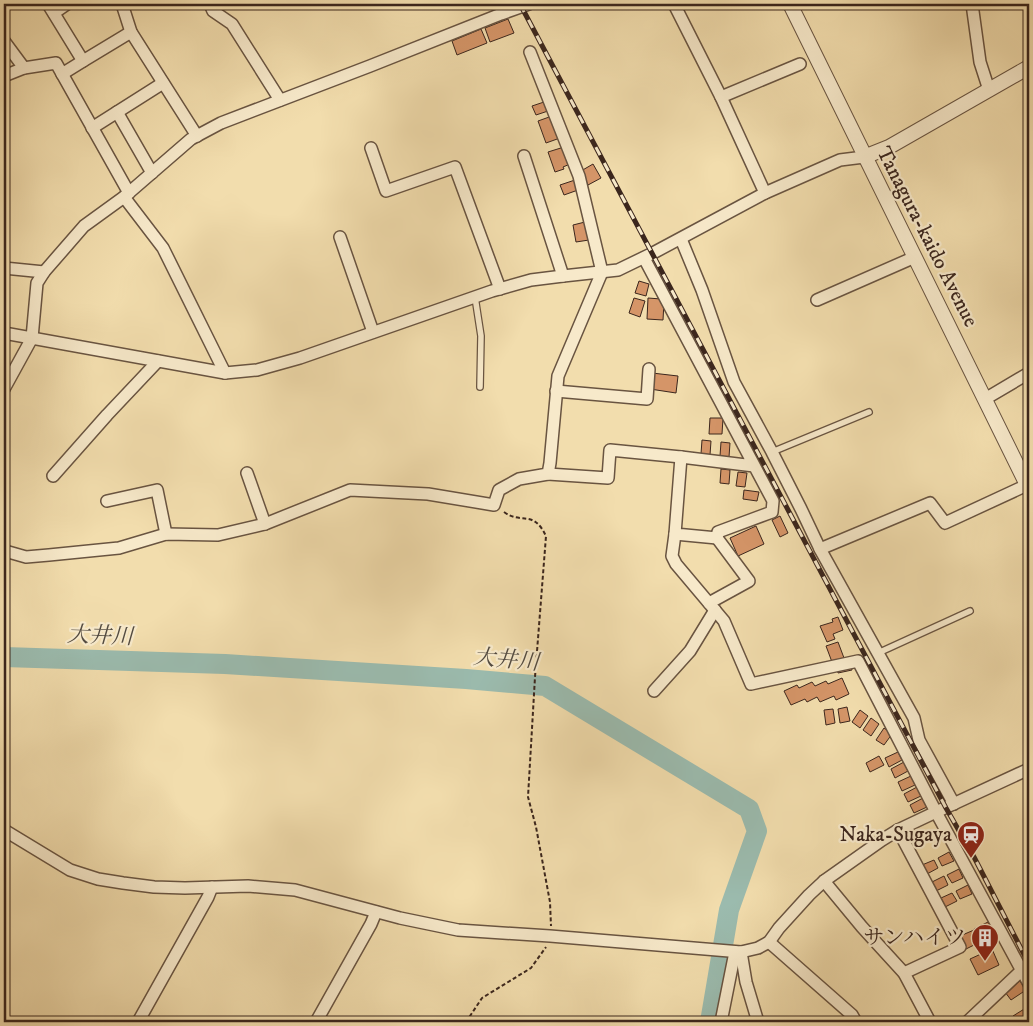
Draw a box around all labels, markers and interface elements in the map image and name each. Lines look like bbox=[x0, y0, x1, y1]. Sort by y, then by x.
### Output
street label: Tanagura-kaido Avenue bbox=[870, 142, 984, 332]
water label: 大井川 bbox=[67, 621, 135, 651]
water label: 大井川 bbox=[472, 644, 542, 676]
station icon: Naka-Sugaya bbox=[956, 820, 986, 859]
place label: Naka-Sugaya bbox=[839, 822, 952, 848]
building icon: サンハイツ bbox=[970, 923, 1000, 962]
place label: サンハイツ bbox=[864, 925, 966, 951]

